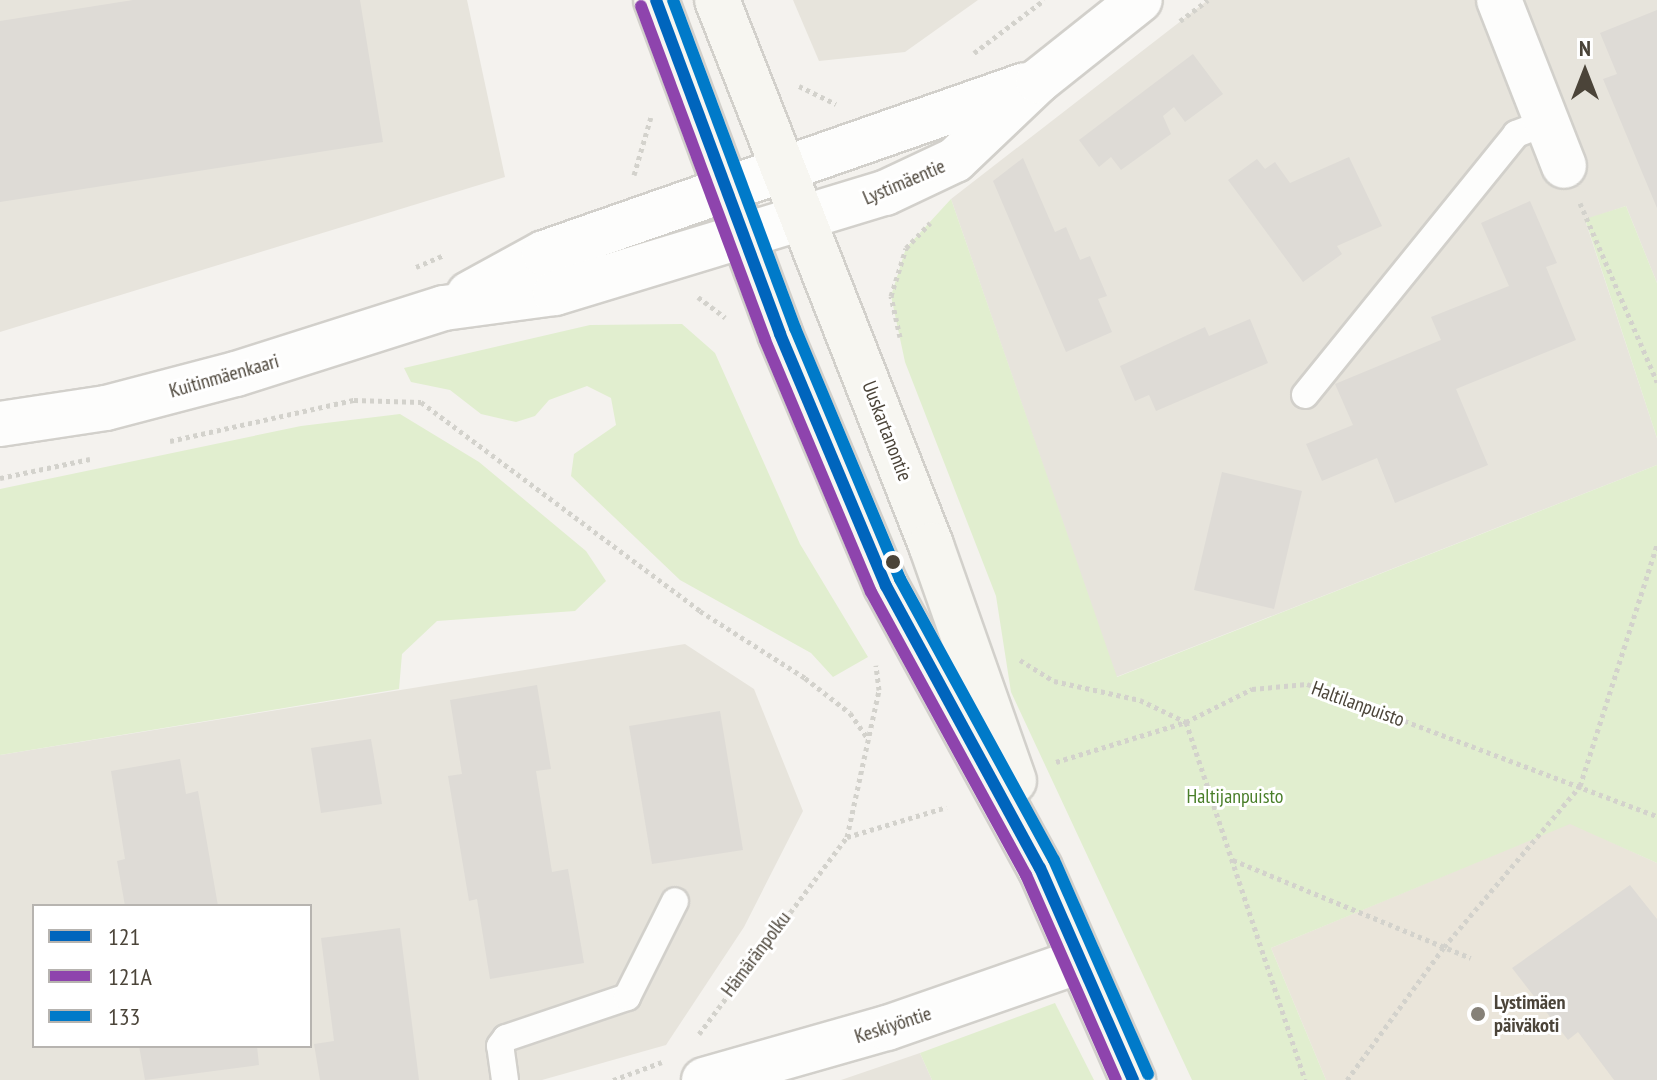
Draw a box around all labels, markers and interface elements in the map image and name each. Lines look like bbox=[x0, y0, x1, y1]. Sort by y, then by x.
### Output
north arrow bbox=[1545, 32, 1625, 112]
text: N bbox=[1579, 34, 1591, 62]
street label: Lystimäentie bbox=[859, 154, 949, 210]
street label: Kuitinmäenkaari bbox=[167, 349, 281, 403]
street label: Uuskartanontie bbox=[857, 378, 917, 484]
unlabelled marker bbox=[885, 554, 901, 570]
street label: Haltilanpuisto bbox=[1308, 676, 1408, 732]
park label: Haltijanpuisto bbox=[1187, 784, 1283, 808]
legend bbox=[32, 904, 312, 1048]
street label: Hämäränpolku bbox=[716, 907, 796, 1001]
text: 121 bbox=[108, 921, 140, 952]
text: 121A bbox=[108, 961, 152, 992]
place label: Lystimäen päiväkoti bbox=[1494, 990, 1565, 1037]
text: 133 bbox=[108, 1001, 140, 1032]
street label: Keskiyöntie bbox=[852, 1001, 934, 1049]
marker: Lystimäen päiväkoti bbox=[1469, 1005, 1487, 1023]

